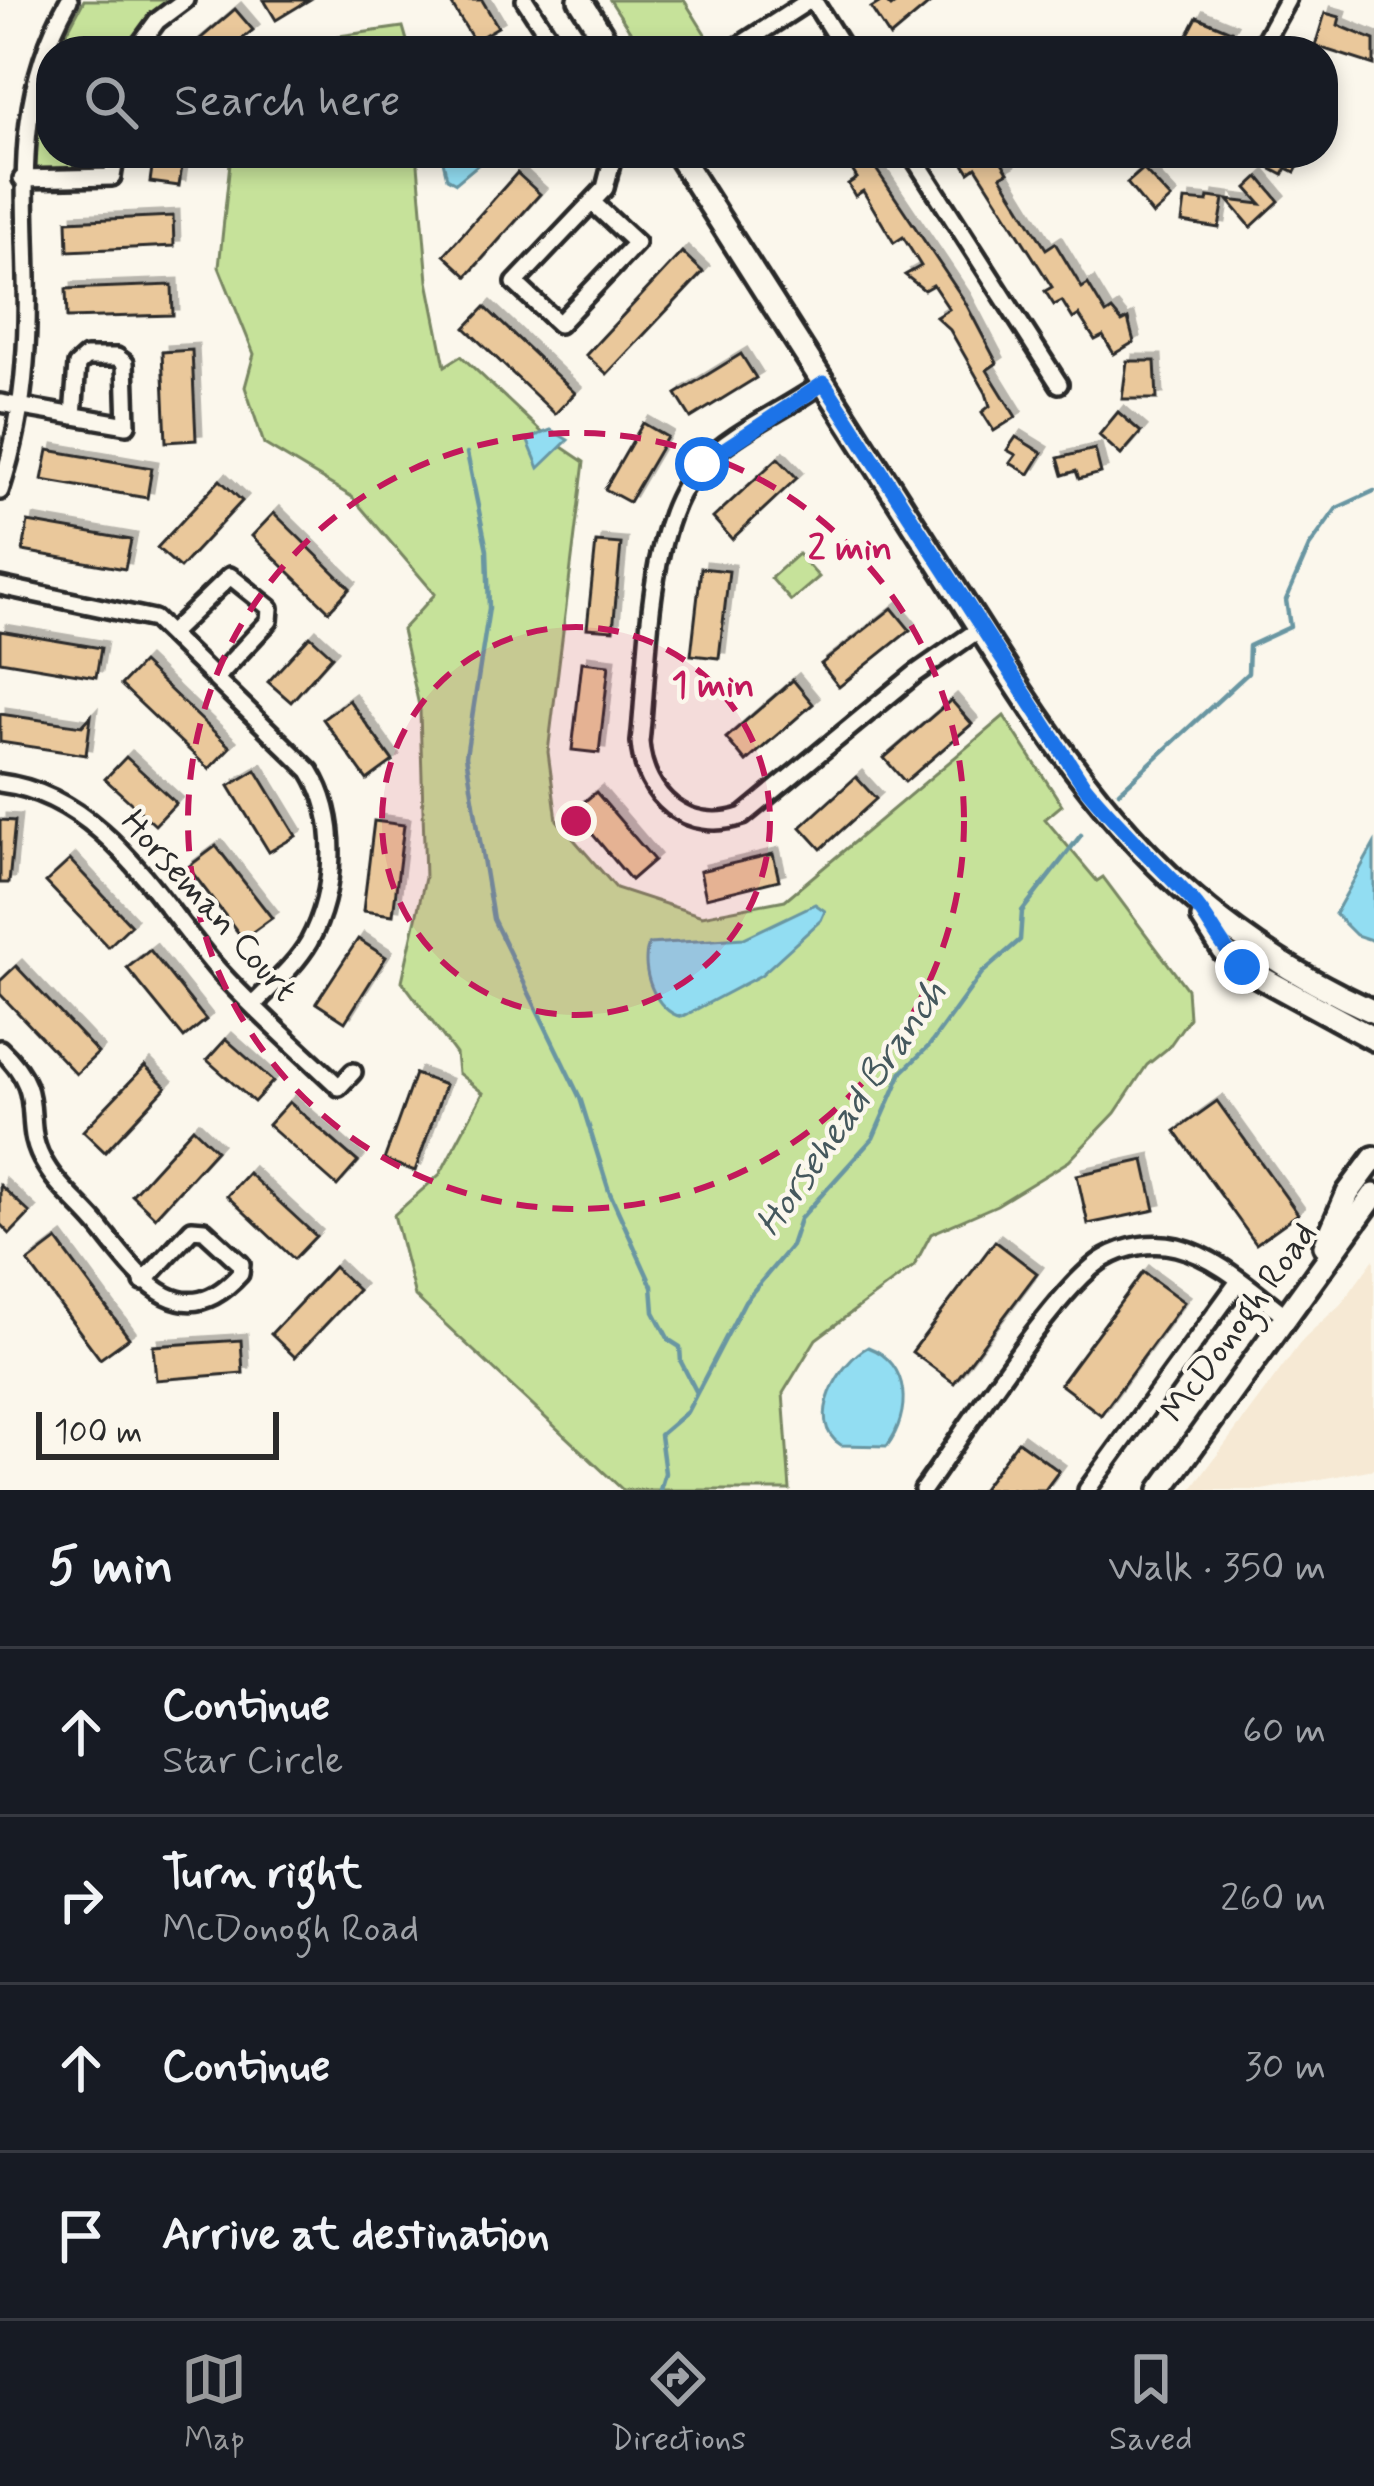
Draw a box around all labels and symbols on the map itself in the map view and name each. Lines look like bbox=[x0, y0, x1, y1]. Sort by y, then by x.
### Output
route start bbox=[675, 437, 729, 491]
text: 2 min bbox=[808, 526, 892, 573]
text: 1 min bbox=[672, 663, 754, 710]
centre of rings bbox=[555, 800, 597, 842]
street label: Horseman Court bbox=[109, 801, 307, 1013]
route end bbox=[1215, 940, 1269, 994]
water label: Horsehead Branch bbox=[745, 971, 959, 1247]
street label: McDonogh Road bbox=[1151, 1213, 1331, 1435]
scale bar bbox=[36, 1406, 279, 1459]

